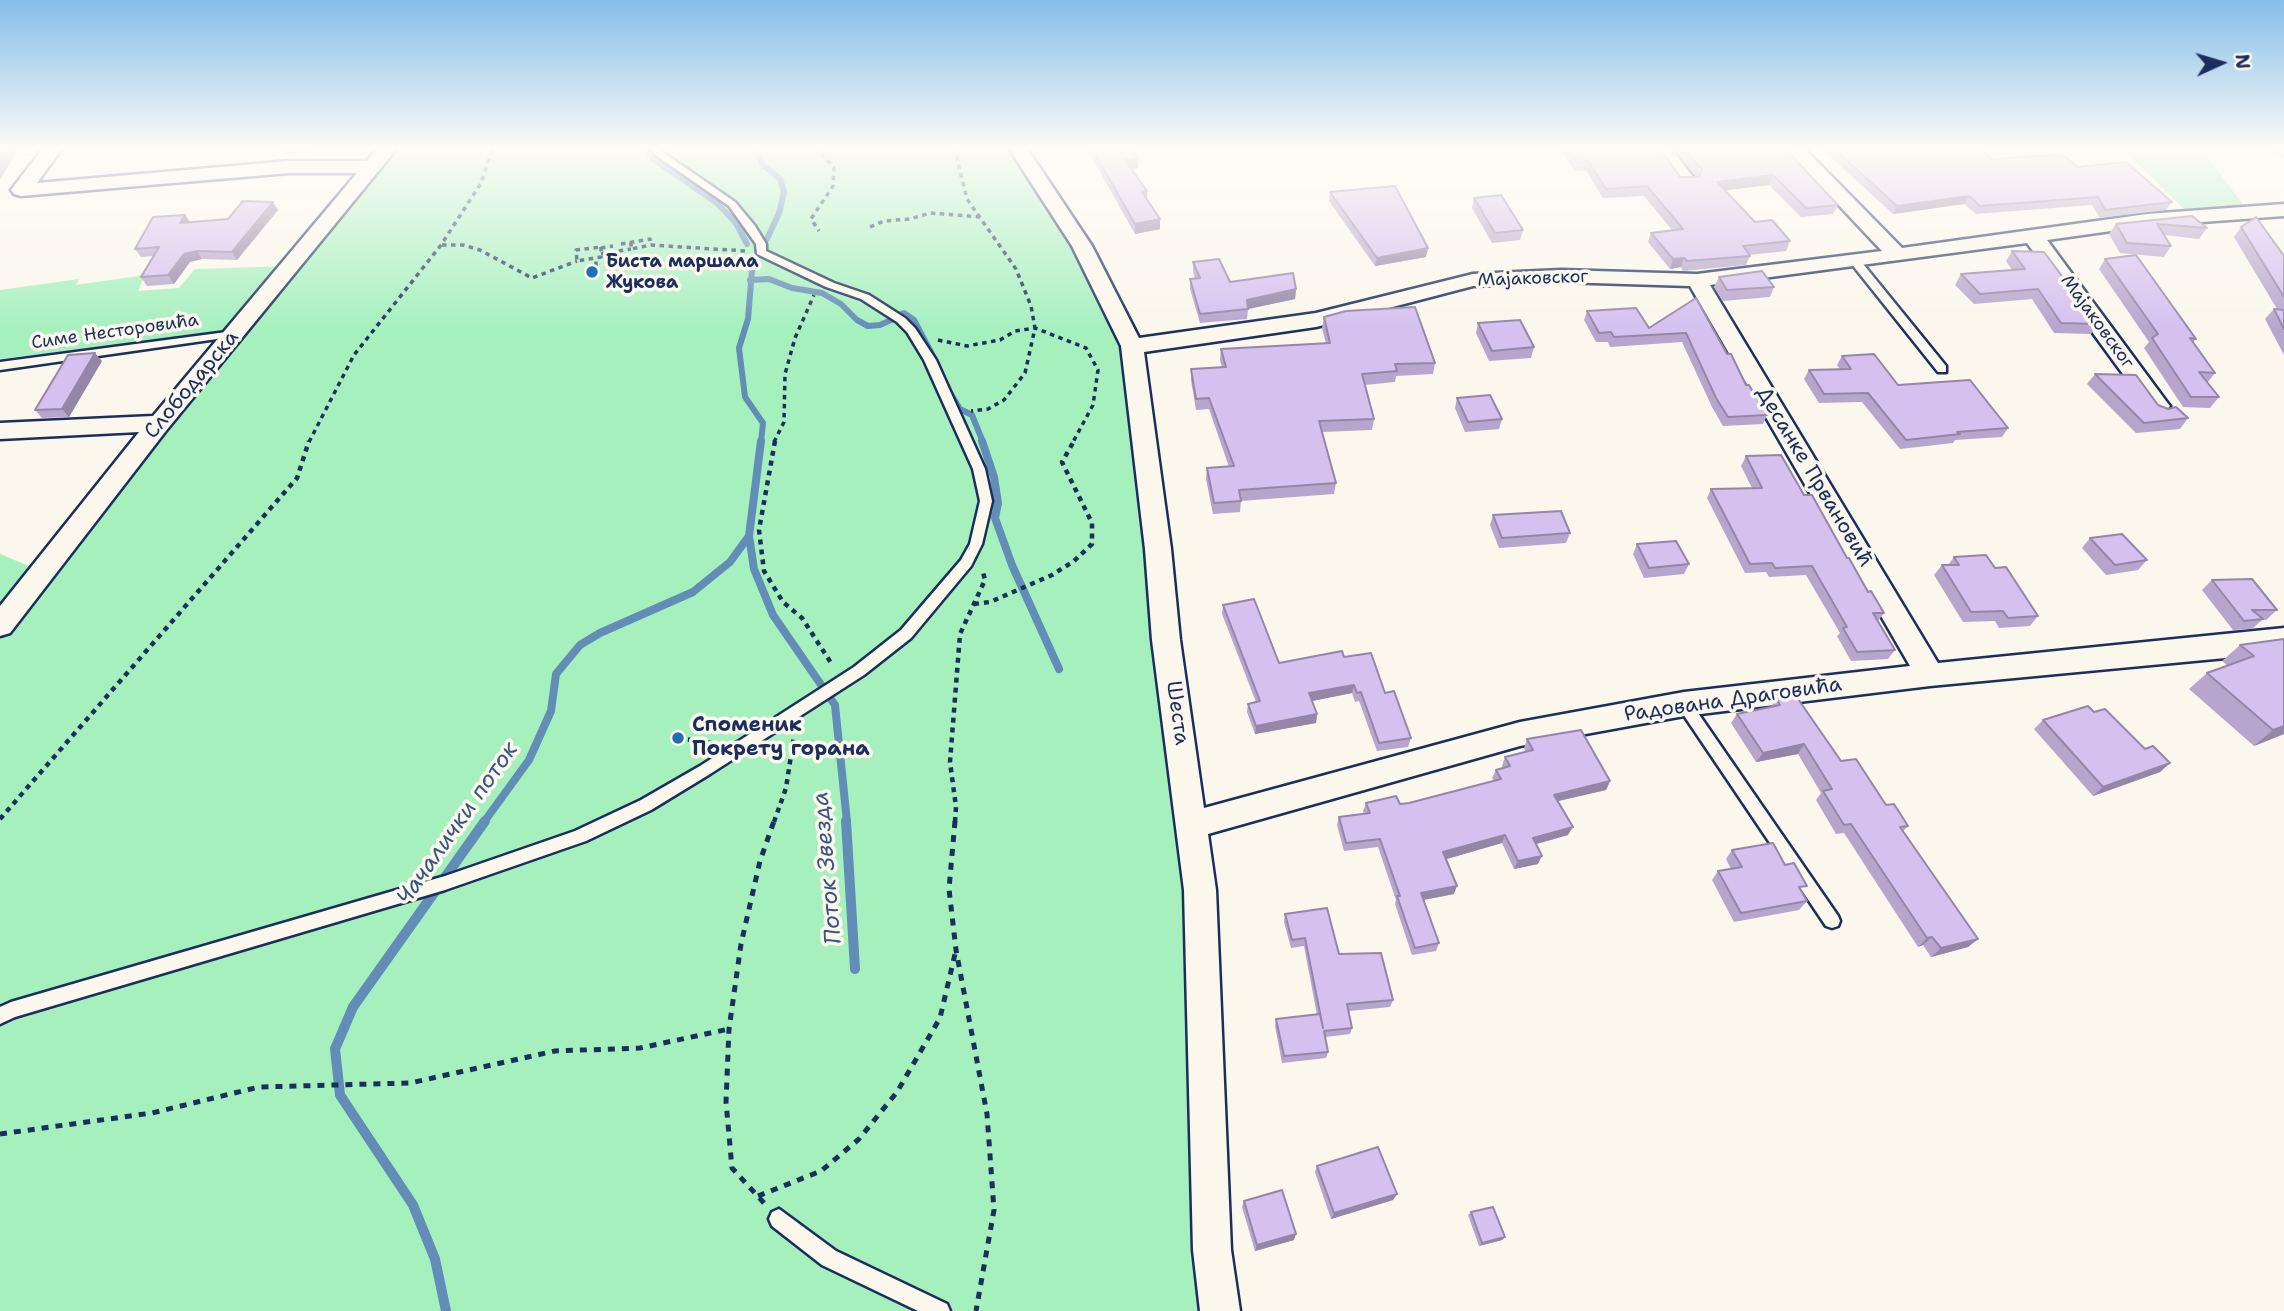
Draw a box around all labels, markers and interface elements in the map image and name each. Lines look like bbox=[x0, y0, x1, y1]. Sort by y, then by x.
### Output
north arrow bbox=[2186, 28, 2256, 98]
text: N bbox=[2229, 53, 2255, 70]
place label: Биста маршала Жукова bbox=[606, 251, 758, 294]
marker: Биста маршала Жукова bbox=[584, 264, 600, 280]
street label: Мајаковског bbox=[1477, 266, 1589, 292]
street label: Мајаковског bbox=[2056, 271, 2138, 373]
street label: Симе Несторовића bbox=[30, 310, 200, 354]
street label: Слободарска bbox=[139, 326, 245, 444]
street label: Десанке Првановић bbox=[1750, 382, 1878, 572]
street label: Радована Драговића bbox=[1623, 672, 1843, 728]
street label: Шеста bbox=[1160, 679, 1194, 747]
place label: Споменик Покрету горана bbox=[692, 713, 870, 763]
marker: Споменик Покрету горана bbox=[670, 730, 686, 746]
water label: Чачалички поток bbox=[392, 737, 524, 911]
water label: Поток Звезда bbox=[808, 791, 848, 945]

